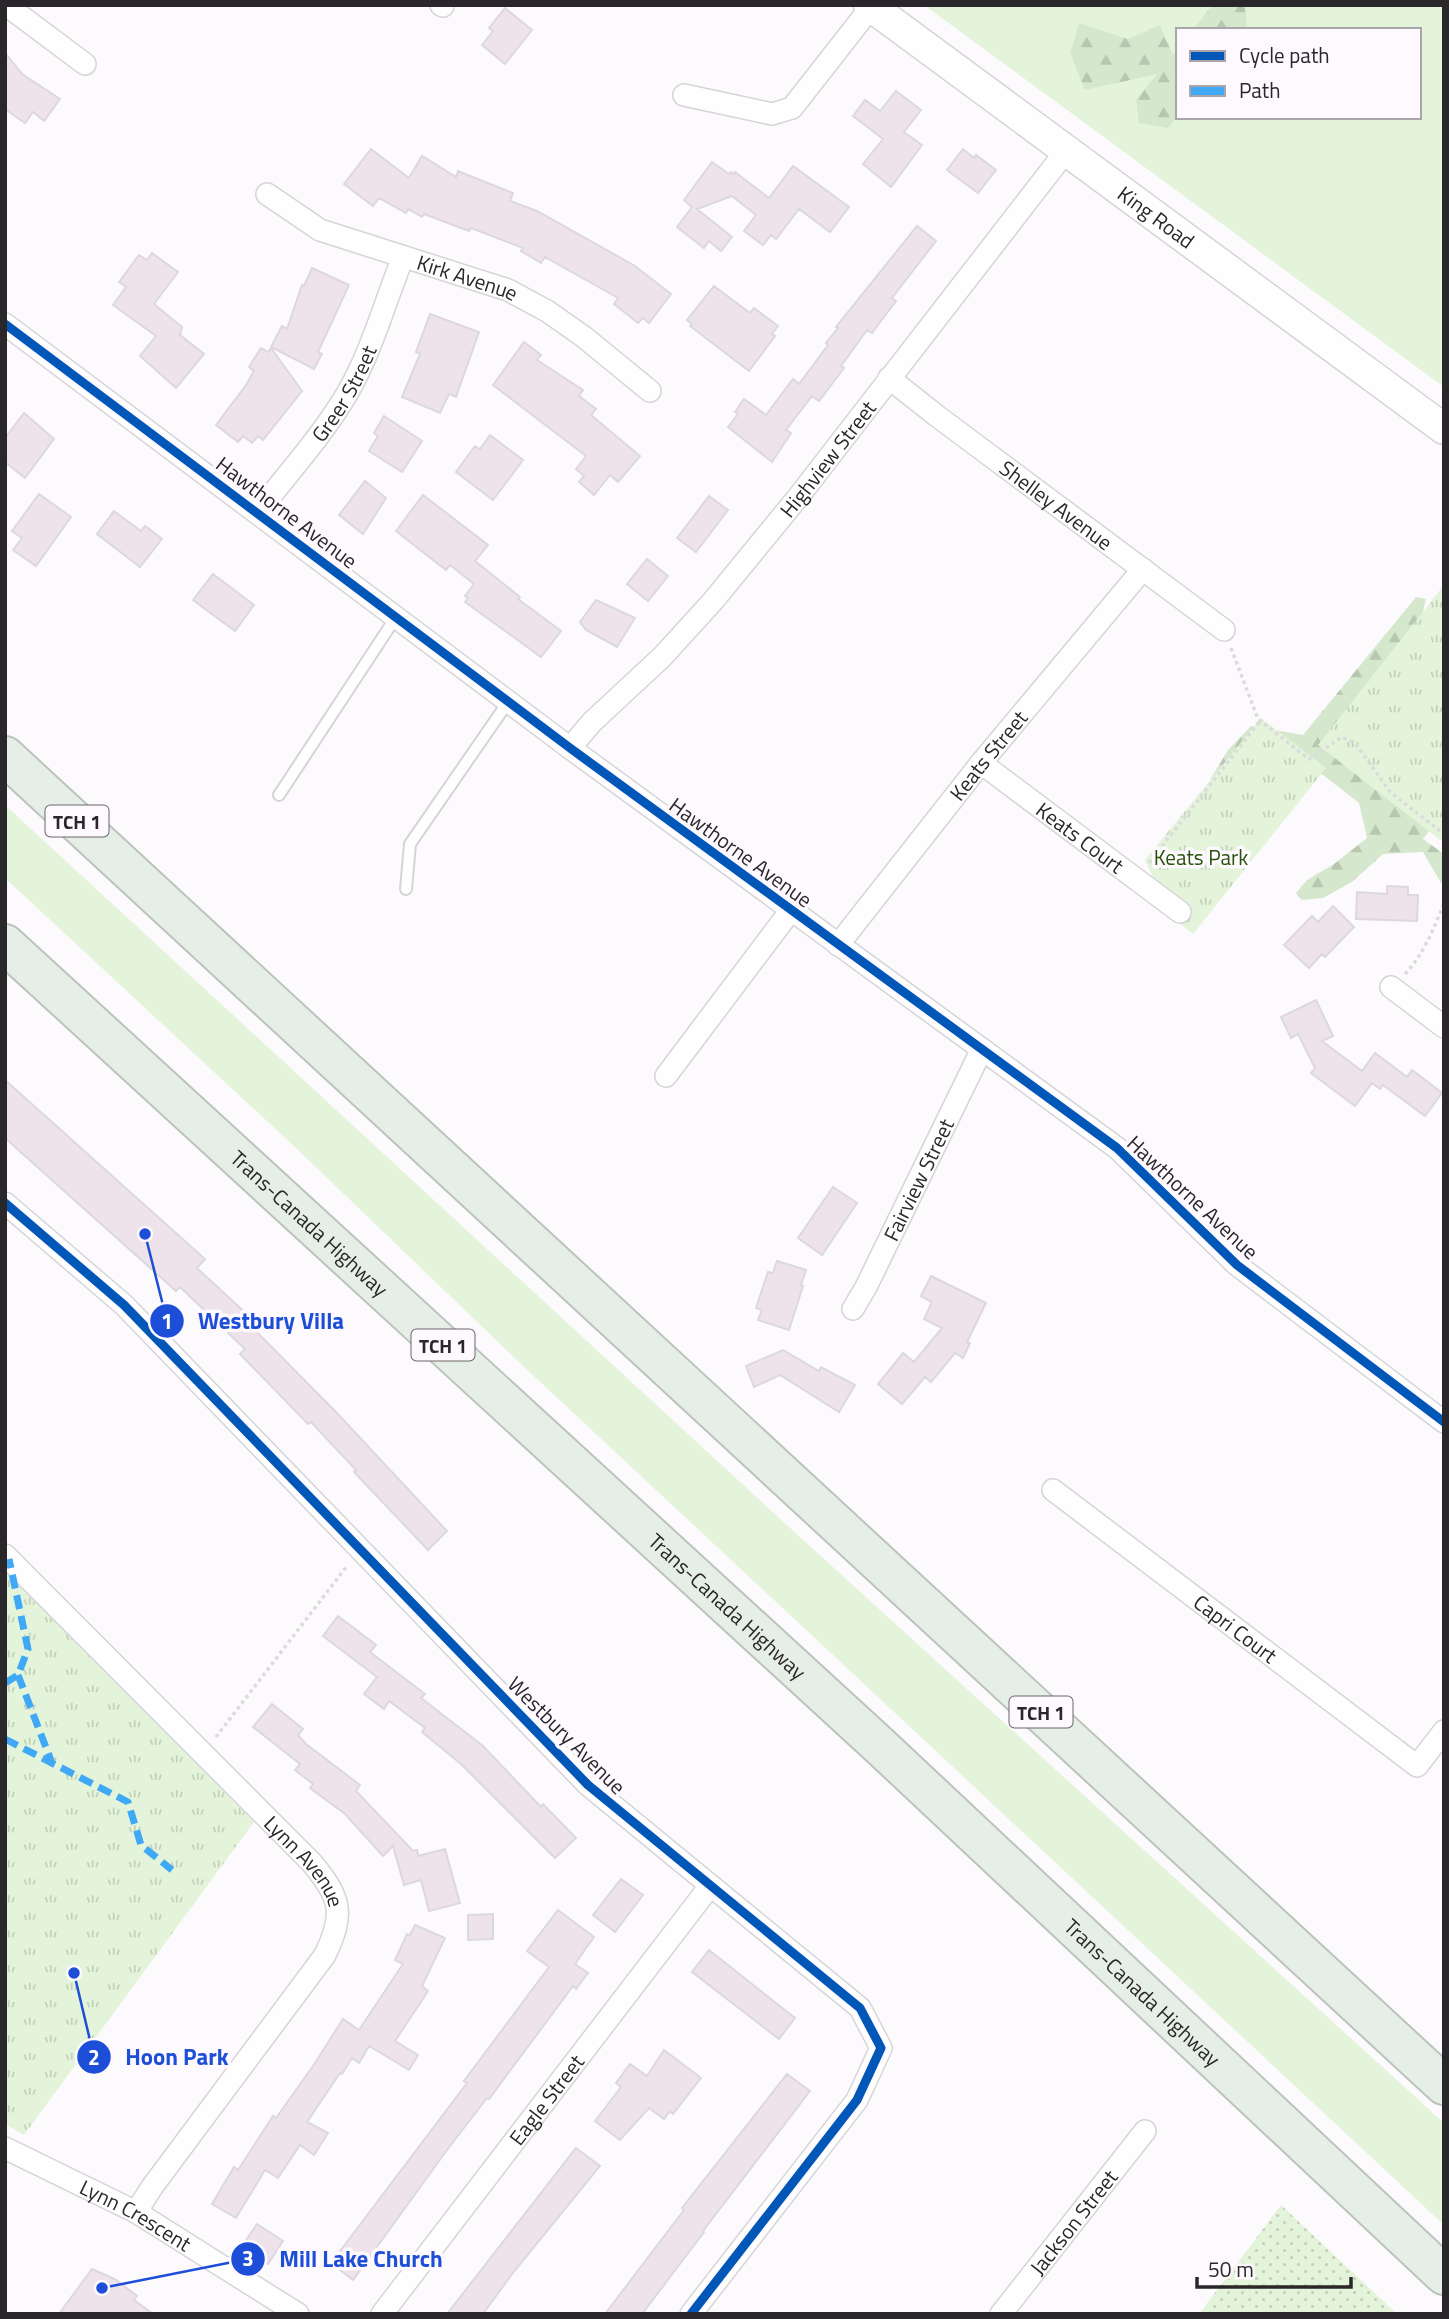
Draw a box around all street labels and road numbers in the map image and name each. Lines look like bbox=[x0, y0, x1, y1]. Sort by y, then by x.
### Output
street label: King Road bbox=[1111, 178, 1202, 256]
street label: Kirk Avenue bbox=[413, 246, 524, 309]
street label: Greer Street bbox=[303, 340, 385, 449]
street label: Highview Street bbox=[772, 393, 884, 524]
street label: Hawthorne Avenue bbox=[210, 448, 364, 576]
street label: Shelley Avenue bbox=[993, 452, 1120, 558]
street label: Keats Street bbox=[941, 702, 1035, 807]
street label: Hawthorne Avenue bbox=[663, 789, 819, 915]
street label: Keats Court bbox=[1030, 794, 1131, 881]
road number: TCH 1 bbox=[46, 806, 108, 836]
street label: Fairview Street bbox=[875, 1112, 962, 1246]
street label: Hawthorne Avenue bbox=[1120, 1127, 1266, 1267]
street label: Trans-Canada Highway bbox=[223, 1142, 396, 1304]
road number: TCH 1 bbox=[412, 1330, 474, 1360]
street label: Trans-Canada Highway bbox=[641, 1525, 814, 1687]
street label: Capri Court bbox=[1187, 1586, 1285, 1671]
street label: Westbury Avenue bbox=[501, 1669, 633, 1801]
road number: TCH 1 bbox=[1010, 1696, 1072, 1728]
street label: Lynn Avenue bbox=[257, 1808, 353, 1910]
street label: Trans-Canada Highway bbox=[1057, 1911, 1228, 2074]
street label: Eagle Street bbox=[501, 2047, 592, 2152]
street label: Jackson Street bbox=[1022, 2162, 1126, 2282]
street label: Lynn Crescent bbox=[75, 2171, 198, 2259]

